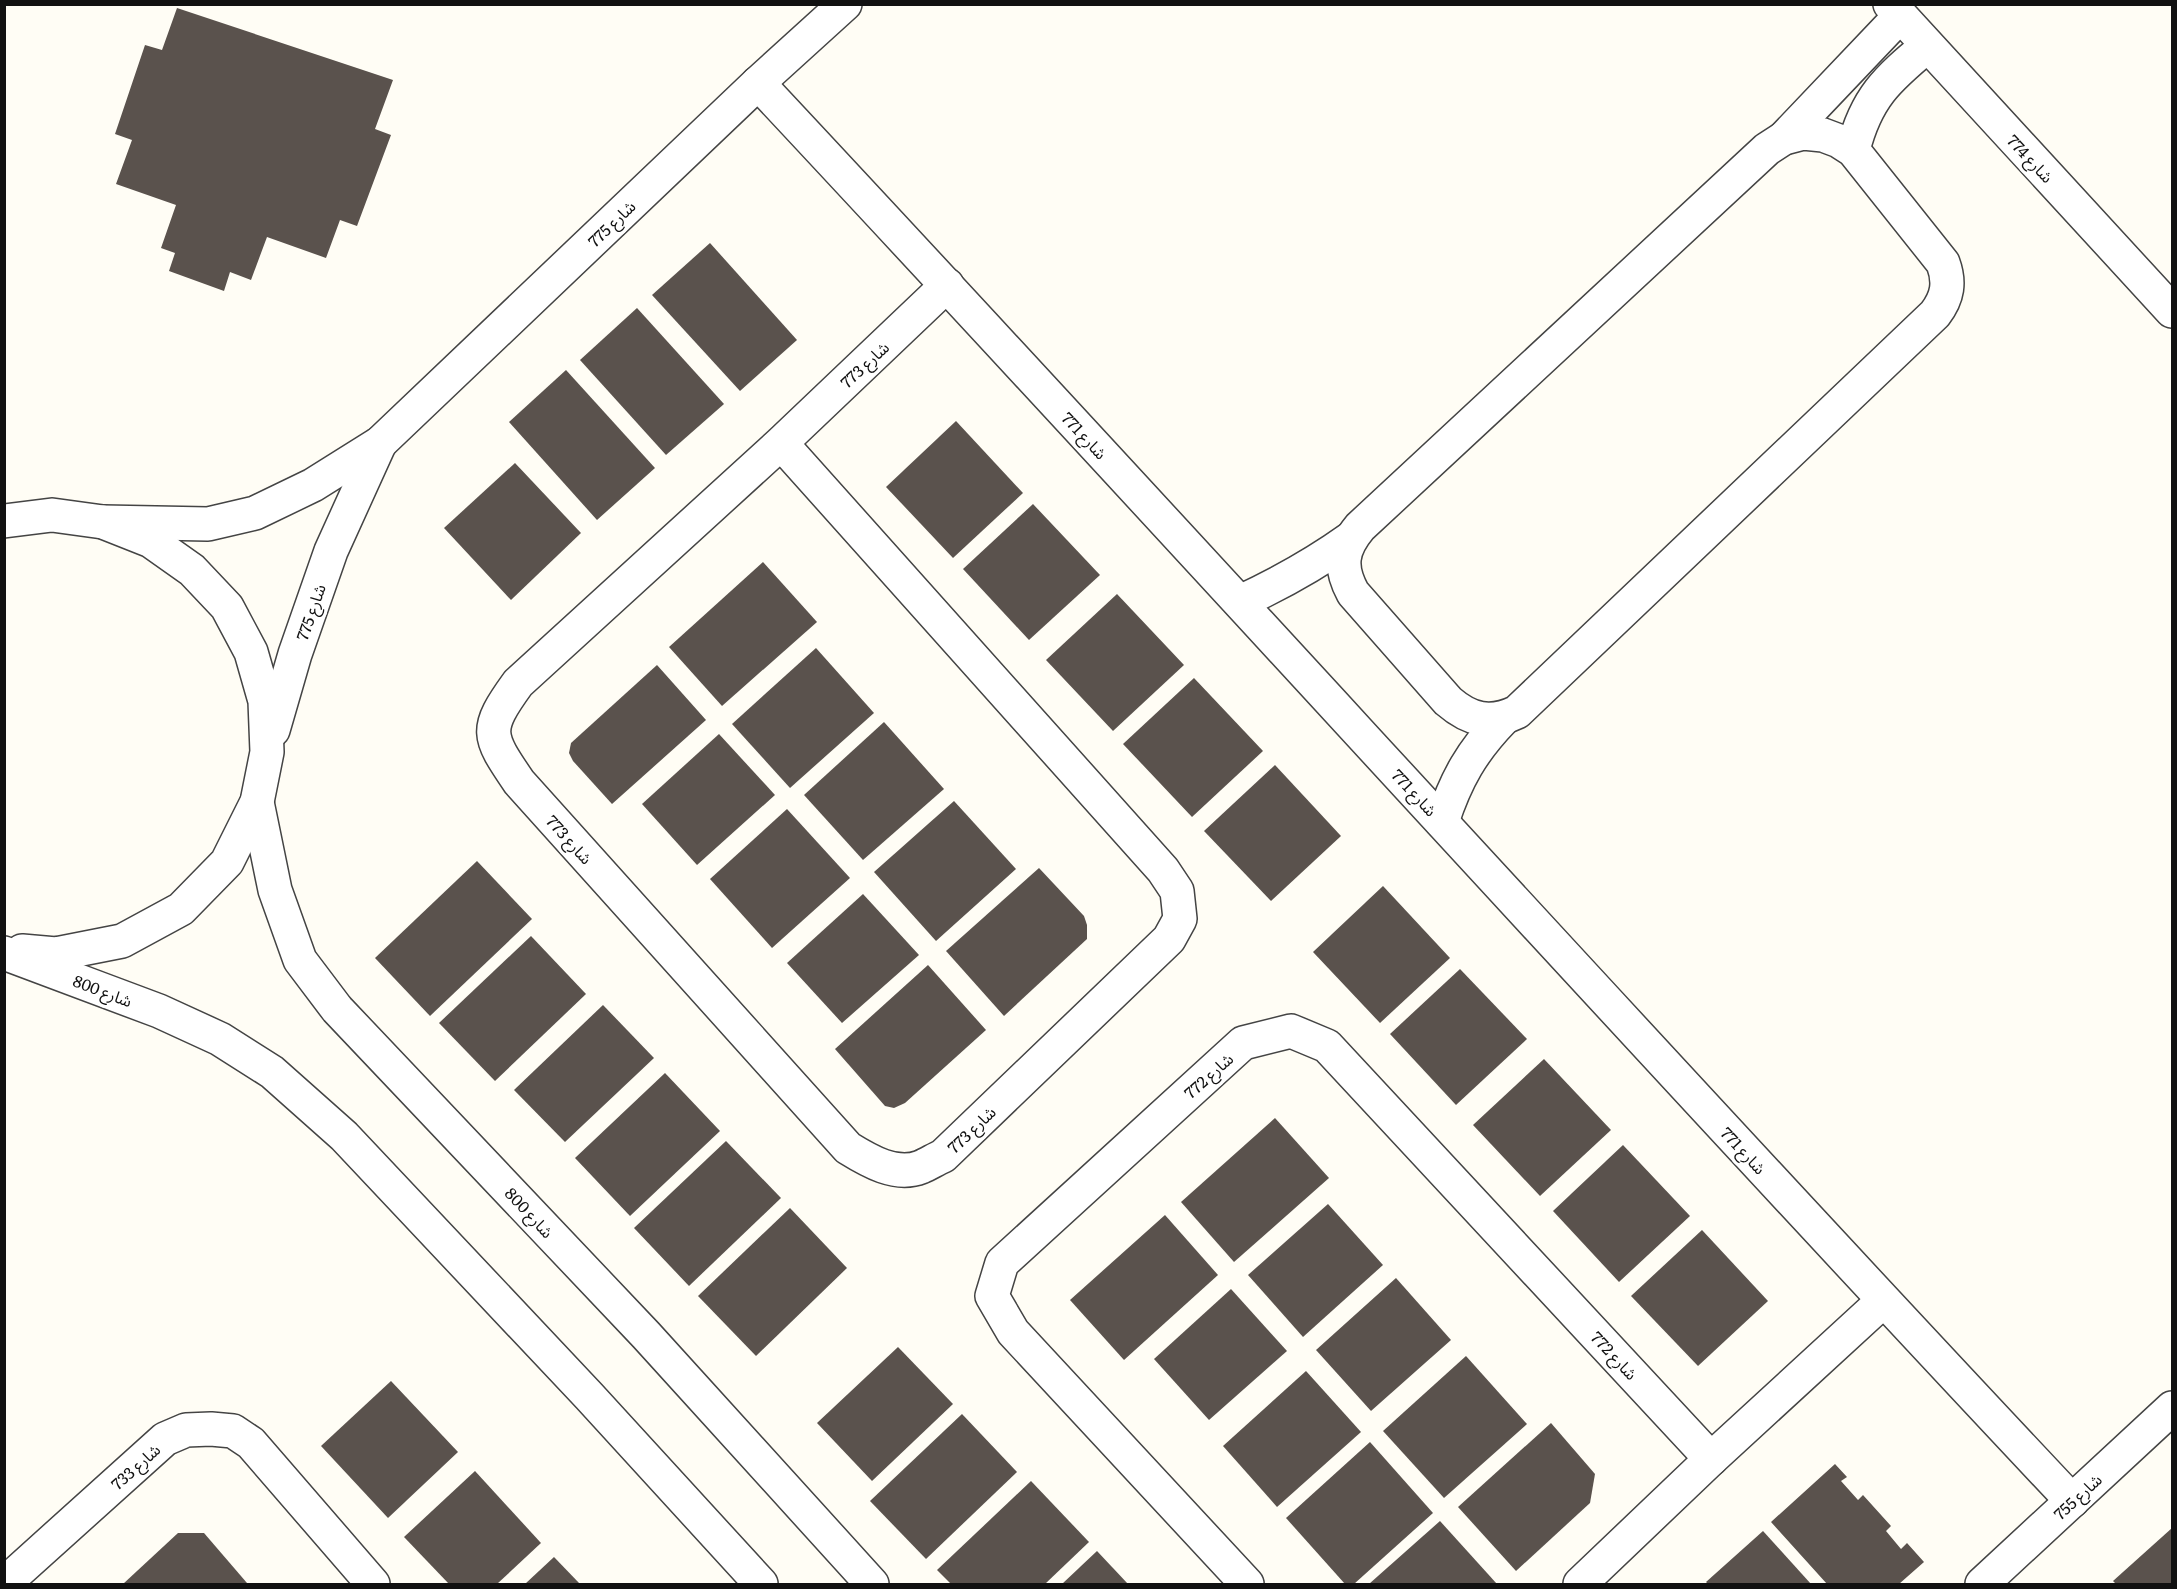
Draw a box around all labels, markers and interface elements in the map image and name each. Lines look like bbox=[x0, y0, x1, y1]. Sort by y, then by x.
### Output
street label: شارع 774 bbox=[2001, 128, 2060, 189]
street label: شارع 775 bbox=[582, 194, 642, 253]
street label: شارع 773 bbox=[834, 335, 895, 394]
street label: شارع 771 bbox=[1055, 406, 1113, 465]
street label: شارع 775 bbox=[289, 581, 333, 644]
street label: شارع 771 bbox=[1385, 763, 1443, 822]
street label: شارع 773 bbox=[540, 809, 599, 870]
street label: شارع 800 bbox=[69, 968, 136, 1014]
street label: شارع 772 bbox=[1178, 1046, 1239, 1105]
street label: شارع 773 bbox=[941, 1100, 1002, 1160]
street label: شارع 771 bbox=[1714, 1121, 1772, 1180]
street label: شارع 800 bbox=[499, 1181, 560, 1244]
street label: شارع 772 bbox=[1585, 1325, 1644, 1386]
street label: شارع 733 bbox=[105, 1437, 166, 1496]
street label: شارع 755 bbox=[2047, 1467, 2108, 1526]

